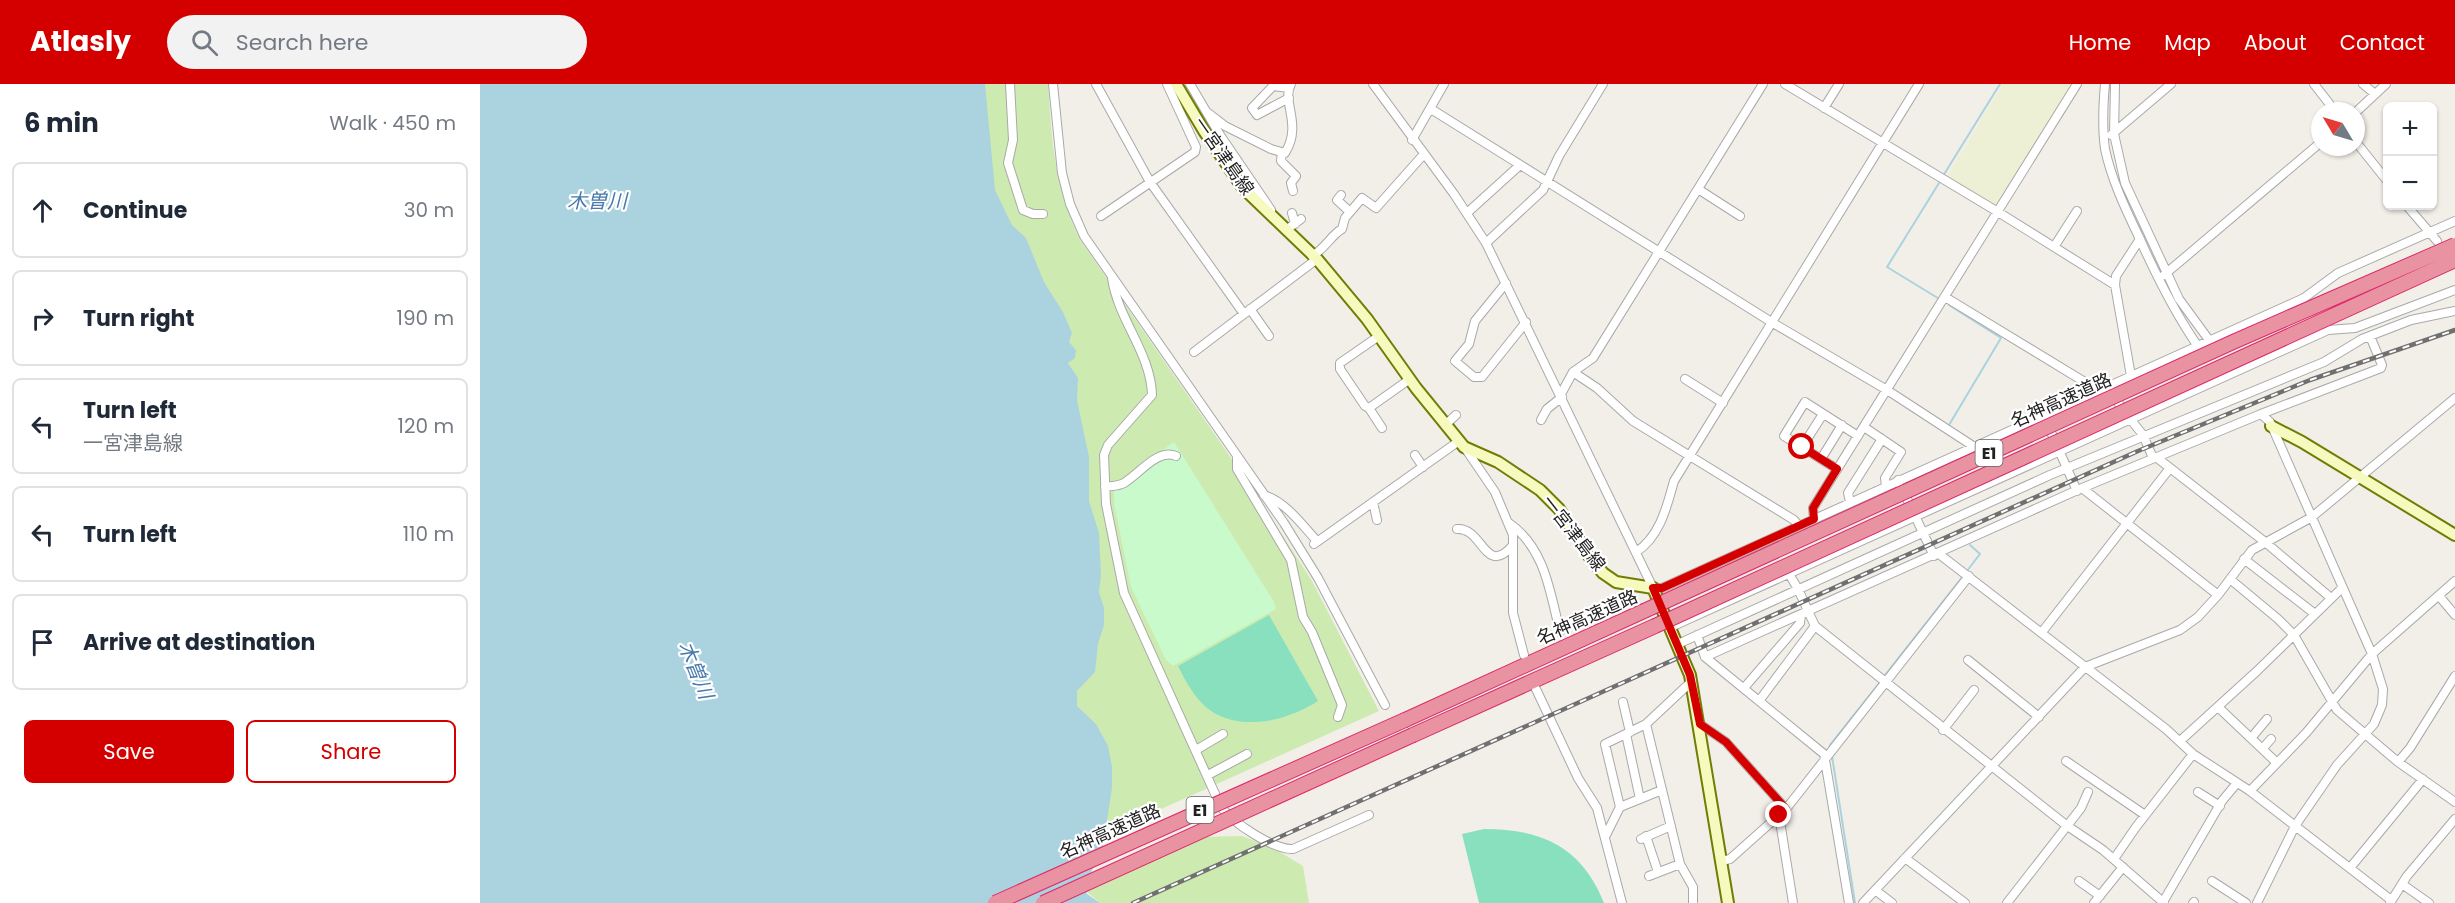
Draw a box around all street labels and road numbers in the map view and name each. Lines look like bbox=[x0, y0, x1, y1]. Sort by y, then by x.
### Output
street label: 一宮津島線 bbox=[1188, 112, 1260, 200]
street label: 名神高速道路 bbox=[2007, 367, 2115, 433]
road number: E1 bbox=[1976, 440, 2002, 466]
street label: 一宮津島線 bbox=[1536, 490, 1612, 576]
street label: 名神高速道路 bbox=[1533, 584, 1641, 650]
road number: E1 bbox=[1186, 797, 1214, 823]
street label: 名神高速道路 bbox=[1056, 798, 1164, 864]

